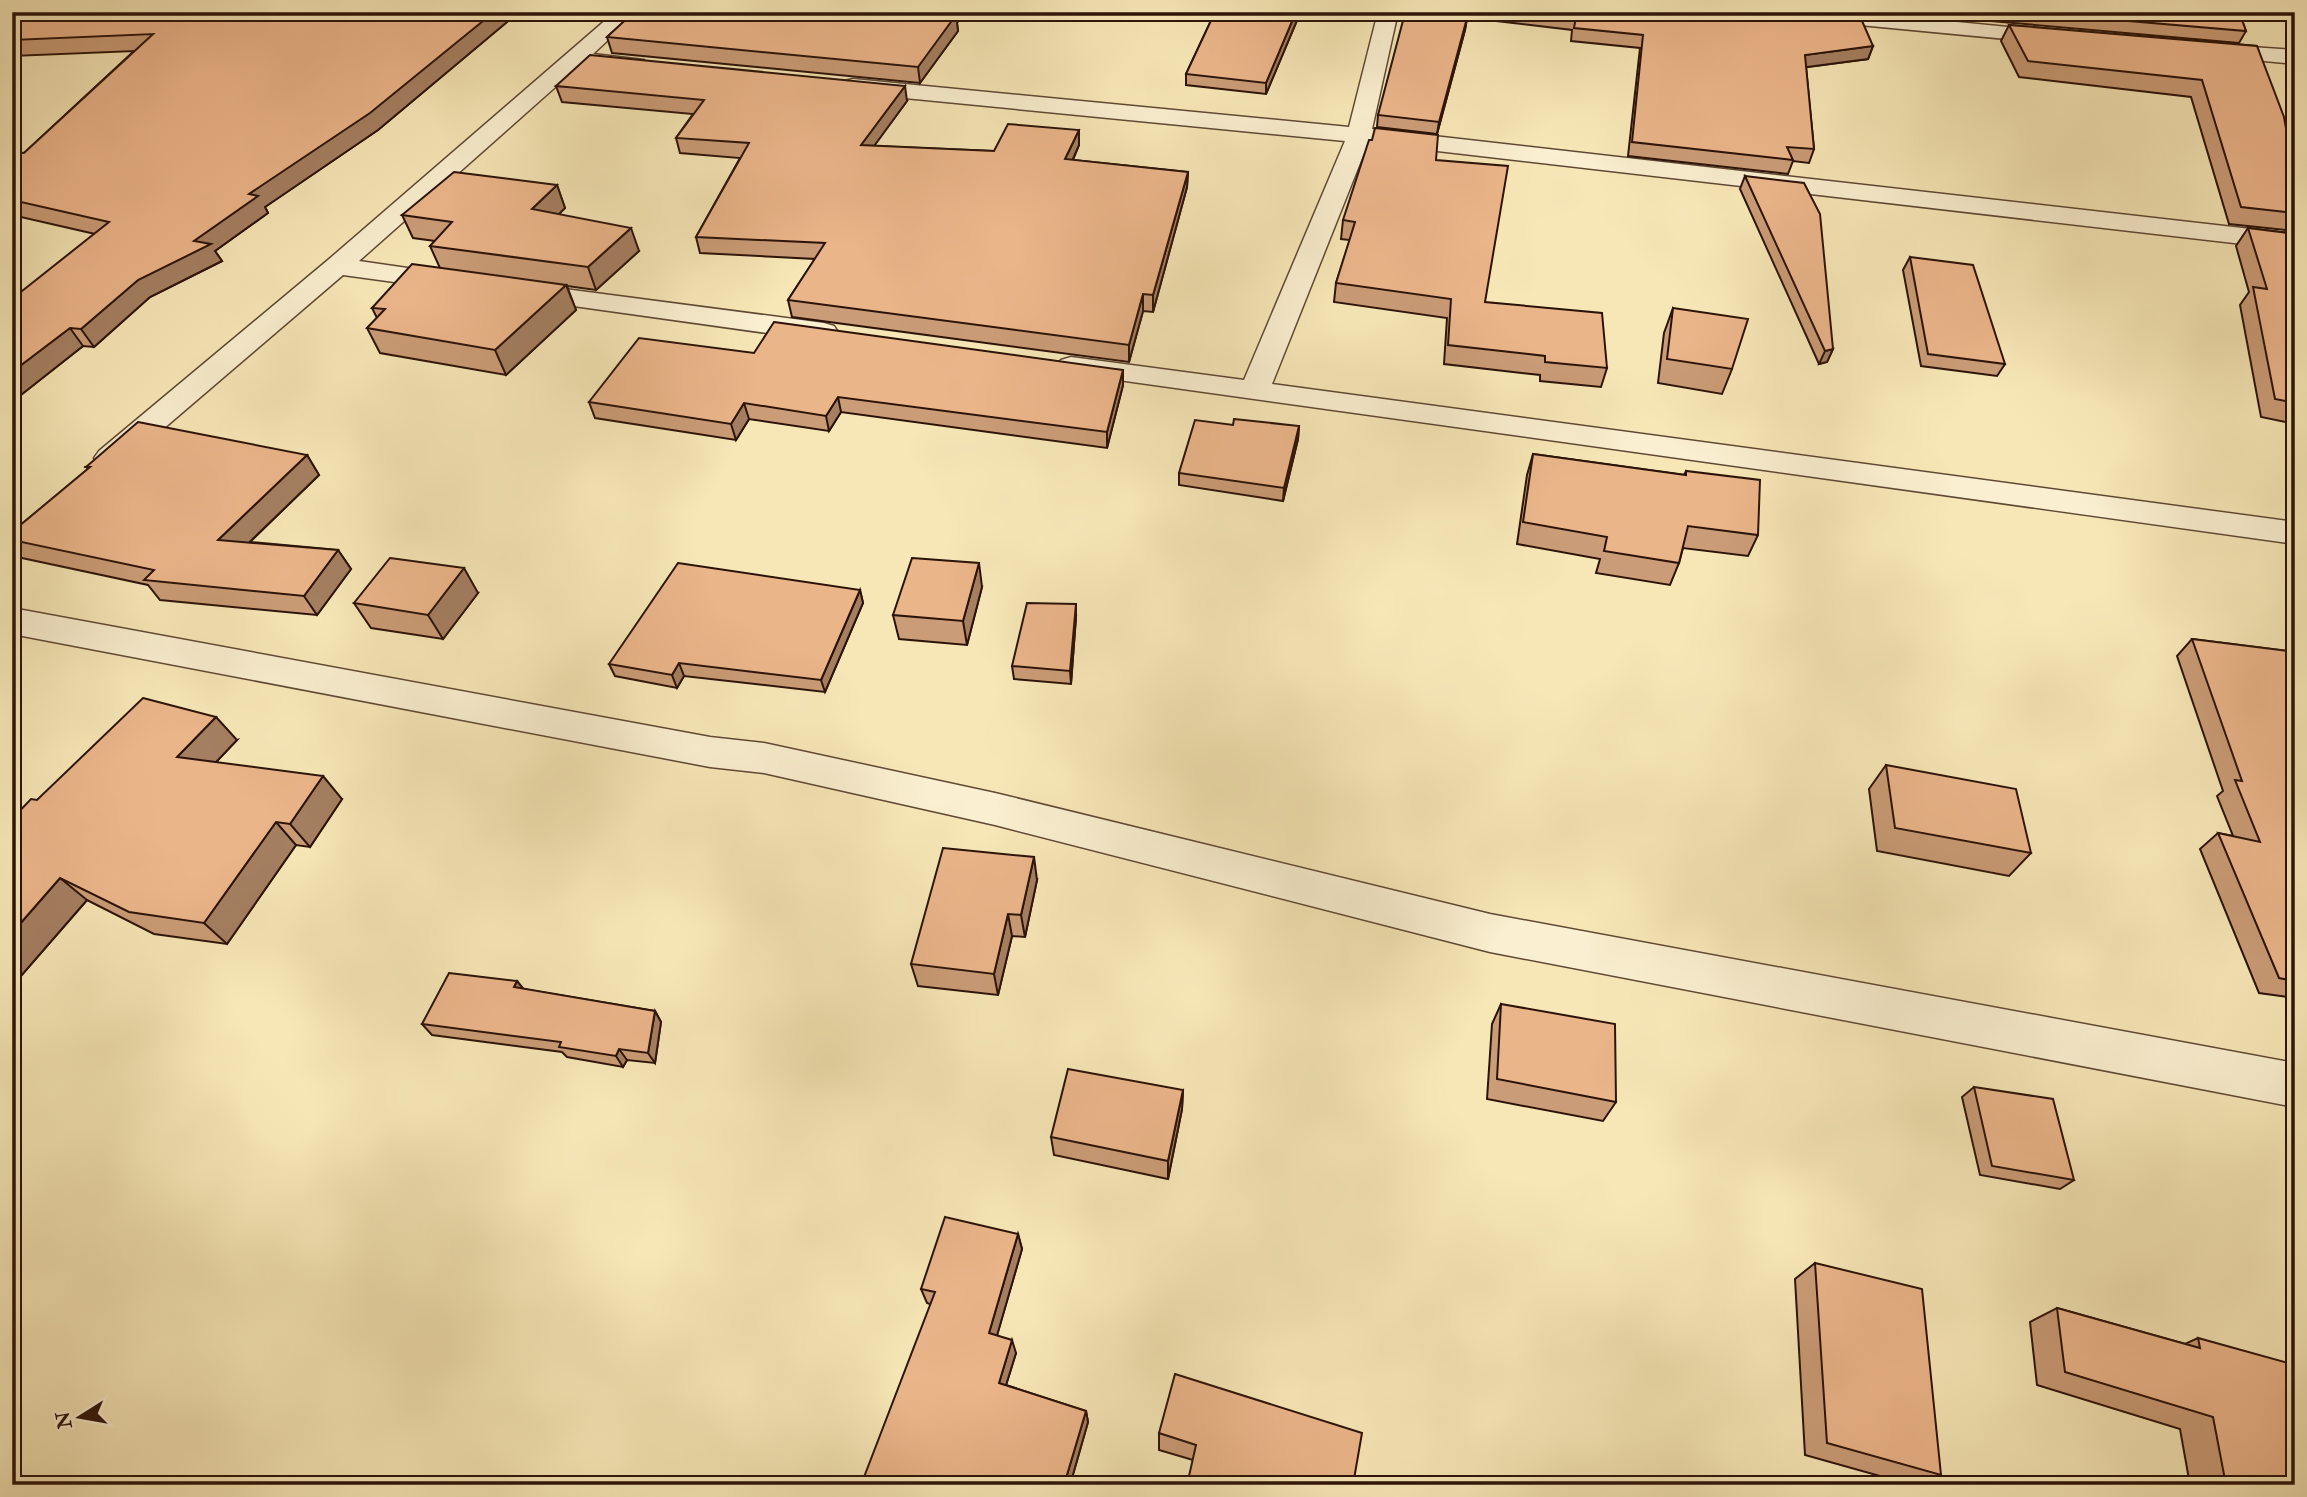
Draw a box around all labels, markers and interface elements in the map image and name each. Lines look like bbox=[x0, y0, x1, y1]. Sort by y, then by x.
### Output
north arrow bbox=[46, 1382, 116, 1452]
text: N bbox=[51, 1408, 78, 1432]

